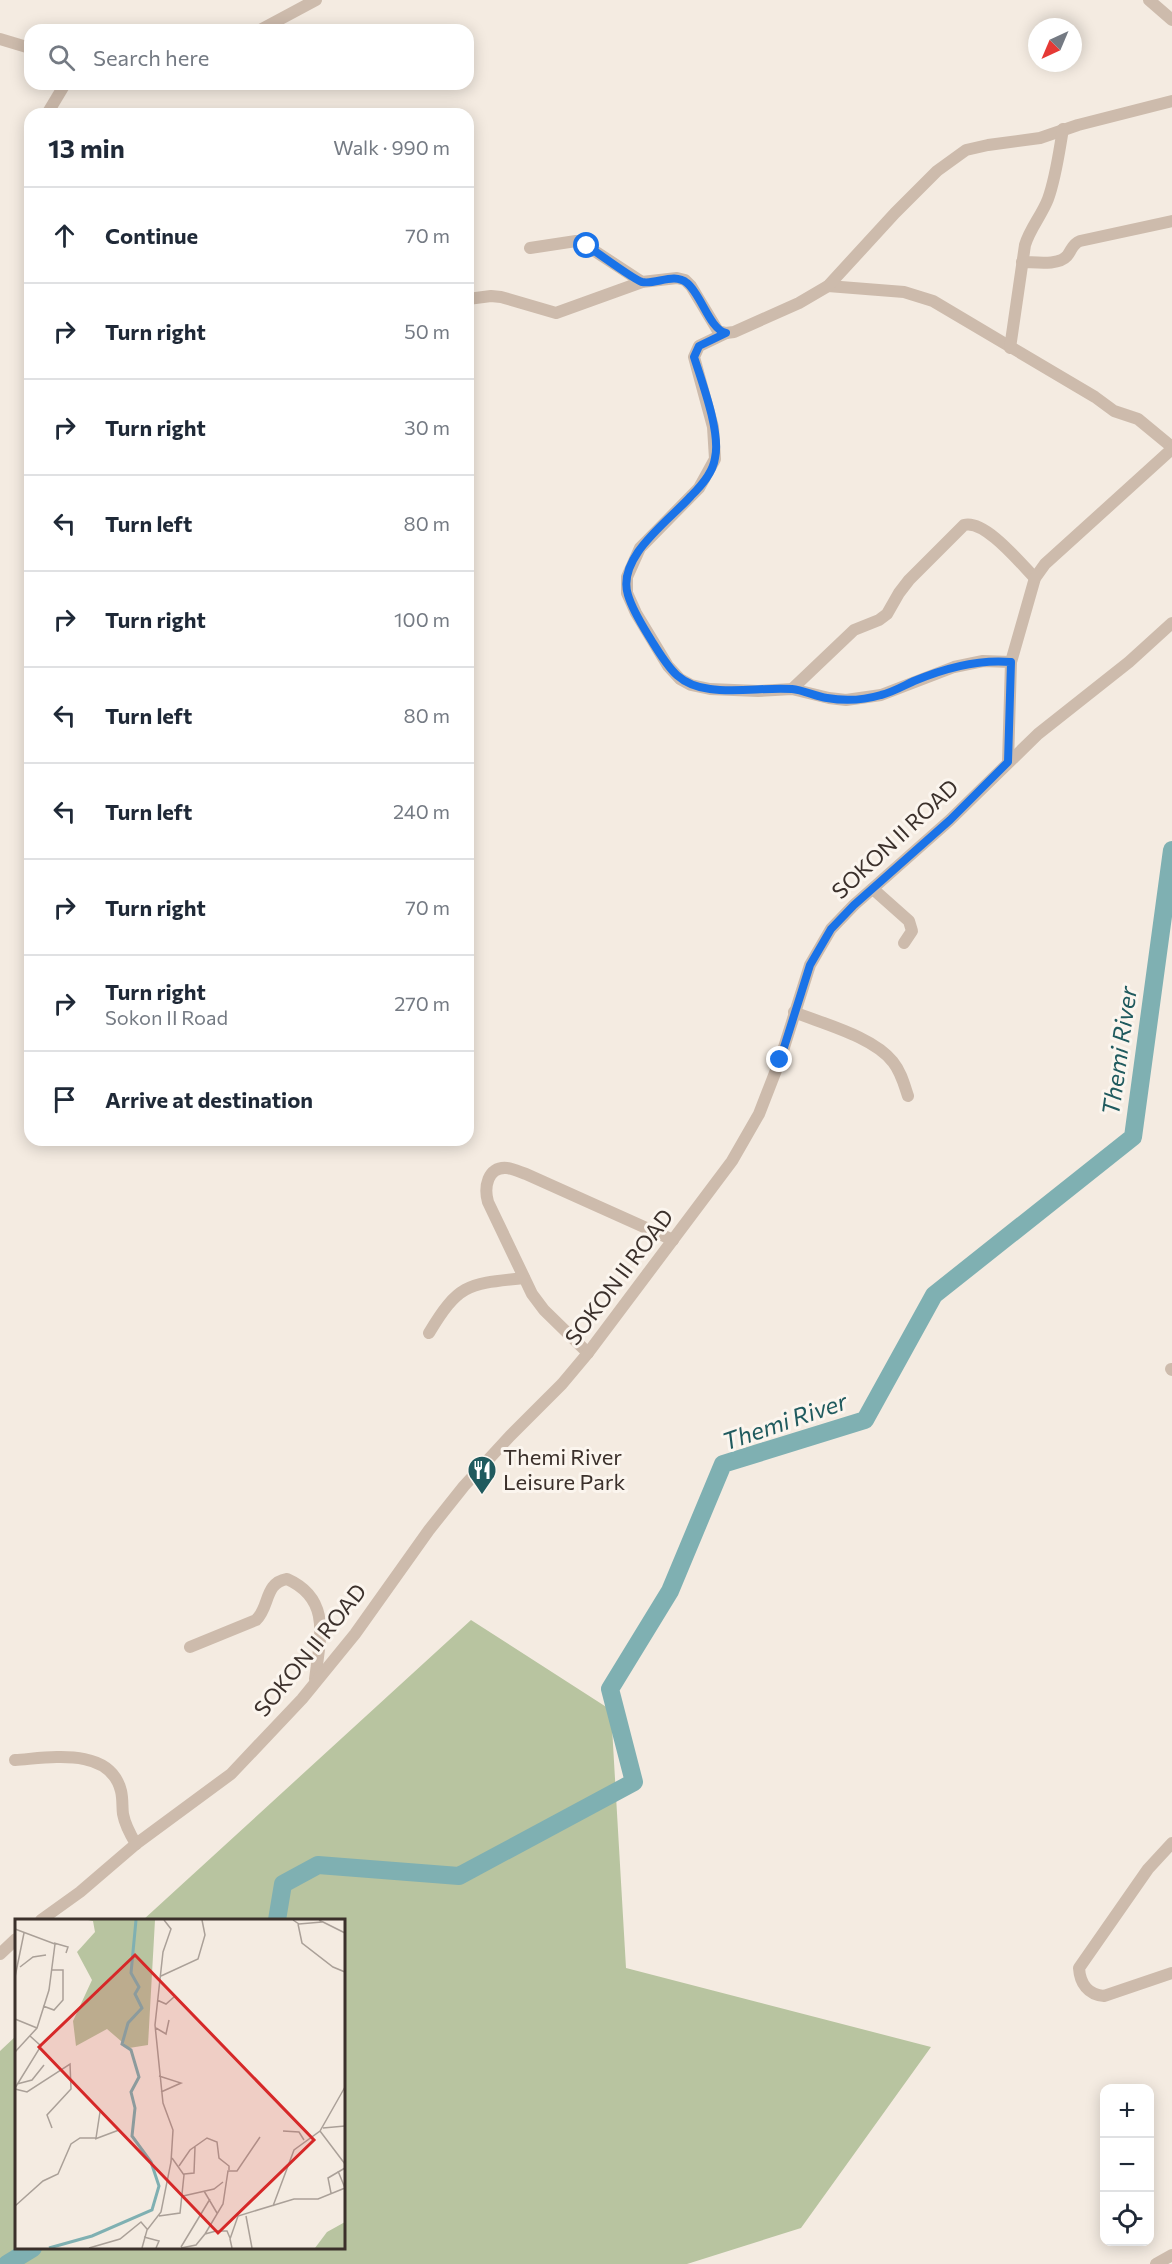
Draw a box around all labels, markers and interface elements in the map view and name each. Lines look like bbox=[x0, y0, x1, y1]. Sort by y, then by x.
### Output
north arrow bbox=[1028, 18, 1082, 72]
search box bbox=[24, 24, 474, 90]
icon: search bbox=[45, 41, 78, 74]
text: Search here bbox=[93, 44, 209, 71]
text: 13 min bbox=[48, 132, 125, 163]
text: Walk · 990 m bbox=[333, 135, 450, 159]
icon: ahead bbox=[48, 219, 81, 252]
text: Continue bbox=[105, 222, 198, 249]
text: 70 m bbox=[405, 223, 450, 247]
route start bbox=[573, 232, 599, 258]
icon: right bbox=[48, 315, 81, 348]
text: Turn right bbox=[105, 318, 206, 345]
text: 50 m bbox=[404, 319, 450, 343]
icon: right bbox=[48, 411, 81, 444]
text: Turn right bbox=[105, 414, 206, 441]
text: 30 m bbox=[404, 415, 450, 439]
icon: left bbox=[48, 507, 81, 540]
text: Turn left bbox=[105, 510, 192, 537]
text: 80 m bbox=[404, 511, 450, 535]
icon: right bbox=[48, 603, 81, 636]
text: Turn right bbox=[105, 606, 206, 633]
text: 100 m bbox=[394, 607, 450, 631]
icon: left bbox=[48, 699, 81, 732]
text: Turn left bbox=[105, 702, 192, 729]
text: 80 m bbox=[404, 703, 450, 727]
street label: SOKON II ROAD bbox=[826, 773, 964, 904]
icon: left bbox=[48, 795, 81, 828]
text: Turn left bbox=[105, 798, 192, 825]
text: 240 m bbox=[393, 799, 450, 823]
icon: right bbox=[48, 891, 81, 924]
text: Turn right bbox=[105, 894, 206, 921]
text: 70 m bbox=[405, 895, 450, 919]
text: Turn right bbox=[105, 978, 206, 1005]
water label: Themi River bbox=[1095, 983, 1142, 1117]
icon: right bbox=[48, 987, 81, 1020]
text: 270 m bbox=[394, 991, 450, 1015]
text: Sokon II Road bbox=[105, 1005, 228, 1029]
route end bbox=[766, 1046, 792, 1072]
icon: arrive bbox=[48, 1083, 81, 1116]
text: Arrive at destination bbox=[105, 1086, 313, 1113]
street label: SOKON II ROAD bbox=[559, 1203, 679, 1350]
water label: Themi River bbox=[718, 1385, 852, 1455]
place label: Themi River Leisure Park bbox=[503, 1443, 625, 1495]
restaurant icon: Themi River Leisure Park bbox=[466, 1454, 498, 1496]
street label: SOKON II ROAD bbox=[248, 1578, 371, 1722]
inset map bbox=[15, 1919, 345, 2249]
map controls bbox=[1100, 2084, 1154, 2246]
button: + bbox=[1100, 2084, 1154, 2138]
button: − bbox=[1100, 2138, 1154, 2192]
button: locate bbox=[1100, 2192, 1154, 2246]

